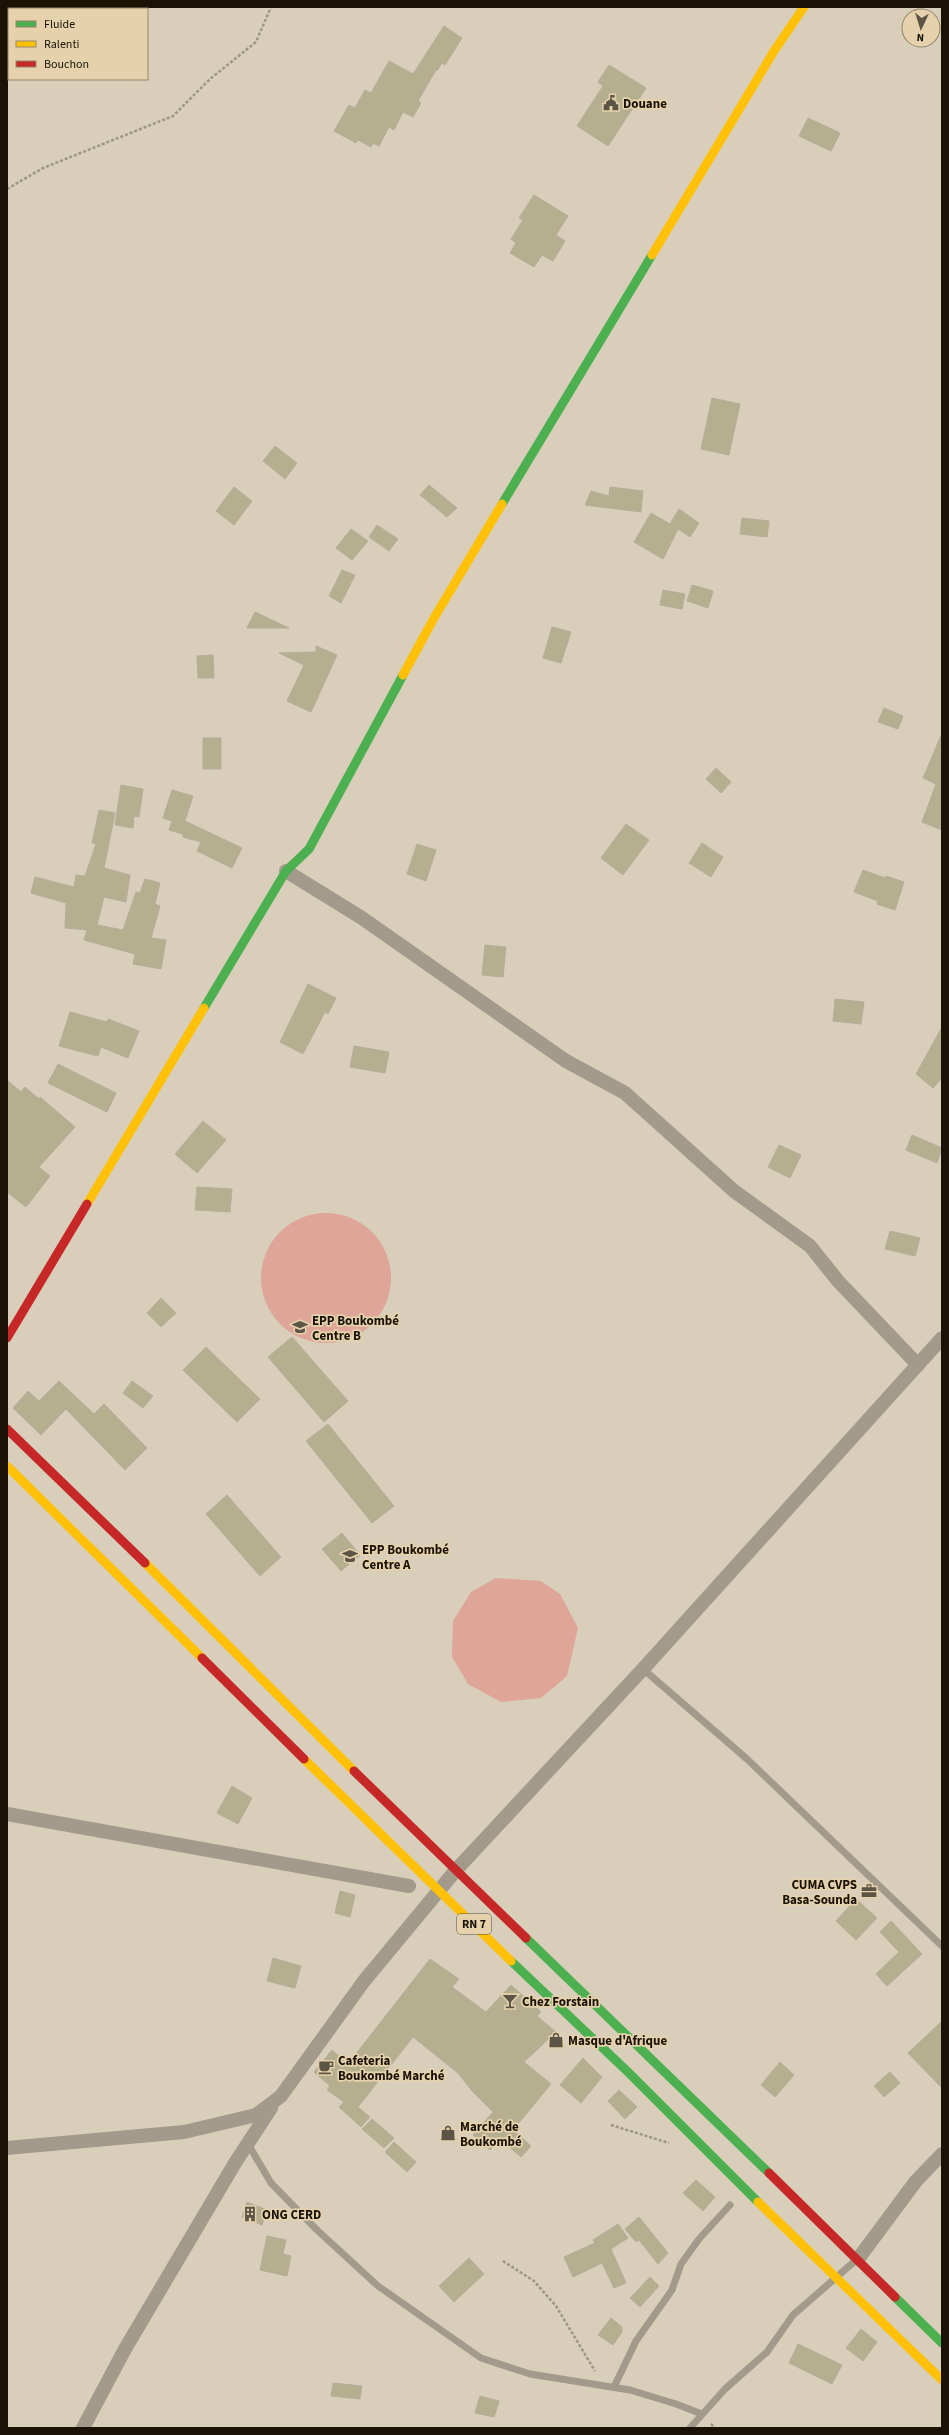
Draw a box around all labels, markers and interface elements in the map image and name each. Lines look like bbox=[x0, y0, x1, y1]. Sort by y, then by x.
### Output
legend bbox=[8, 8, 148, 80]
north arrow bbox=[901, 8, 941, 48]
text: Fluide bbox=[44, 16, 75, 33]
text: N bbox=[916, 30, 925, 45]
text: Ralenti bbox=[44, 36, 79, 53]
text: Bouchon bbox=[44, 56, 89, 73]
public building icon: Douane bbox=[602, 94, 620, 112]
place label: Douane bbox=[623, 95, 667, 113]
place label: EPP Boukombé Centre B bbox=[312, 1312, 399, 1345]
school or university icon: EPP Boukombé Centre B bbox=[291, 1318, 309, 1336]
place label: EPP Boukombé Centre A bbox=[362, 1541, 449, 1574]
school or university icon: EPP Boukombé Centre A bbox=[341, 1547, 359, 1565]
place label: CUMA CVPS Basa-Sounda bbox=[782, 1876, 857, 1909]
office icon: CUMA CVPS Basa-Sounda bbox=[860, 1882, 878, 1900]
road number: RN 7 bbox=[457, 1914, 491, 1934]
bar icon: Chez Forstain bbox=[501, 1992, 519, 2010]
place label: Chez Forstain bbox=[522, 1993, 599, 2011]
shop icon: Masque d'Afrique bbox=[547, 2031, 565, 2049]
place label: Masque d'Afrique bbox=[568, 2032, 667, 2050]
place label: Cafeteria Boukombé Marché bbox=[338, 2052, 445, 2085]
cafe icon: Cafeteria Boukombé Marché bbox=[317, 2058, 335, 2076]
place label: Marché de Boukombé bbox=[460, 2118, 522, 2151]
shop icon: Marché de Boukombé bbox=[439, 2124, 457, 2142]
building icon: ONG CERD bbox=[241, 2205, 259, 2223]
place label: ONG CERD bbox=[262, 2206, 321, 2224]

